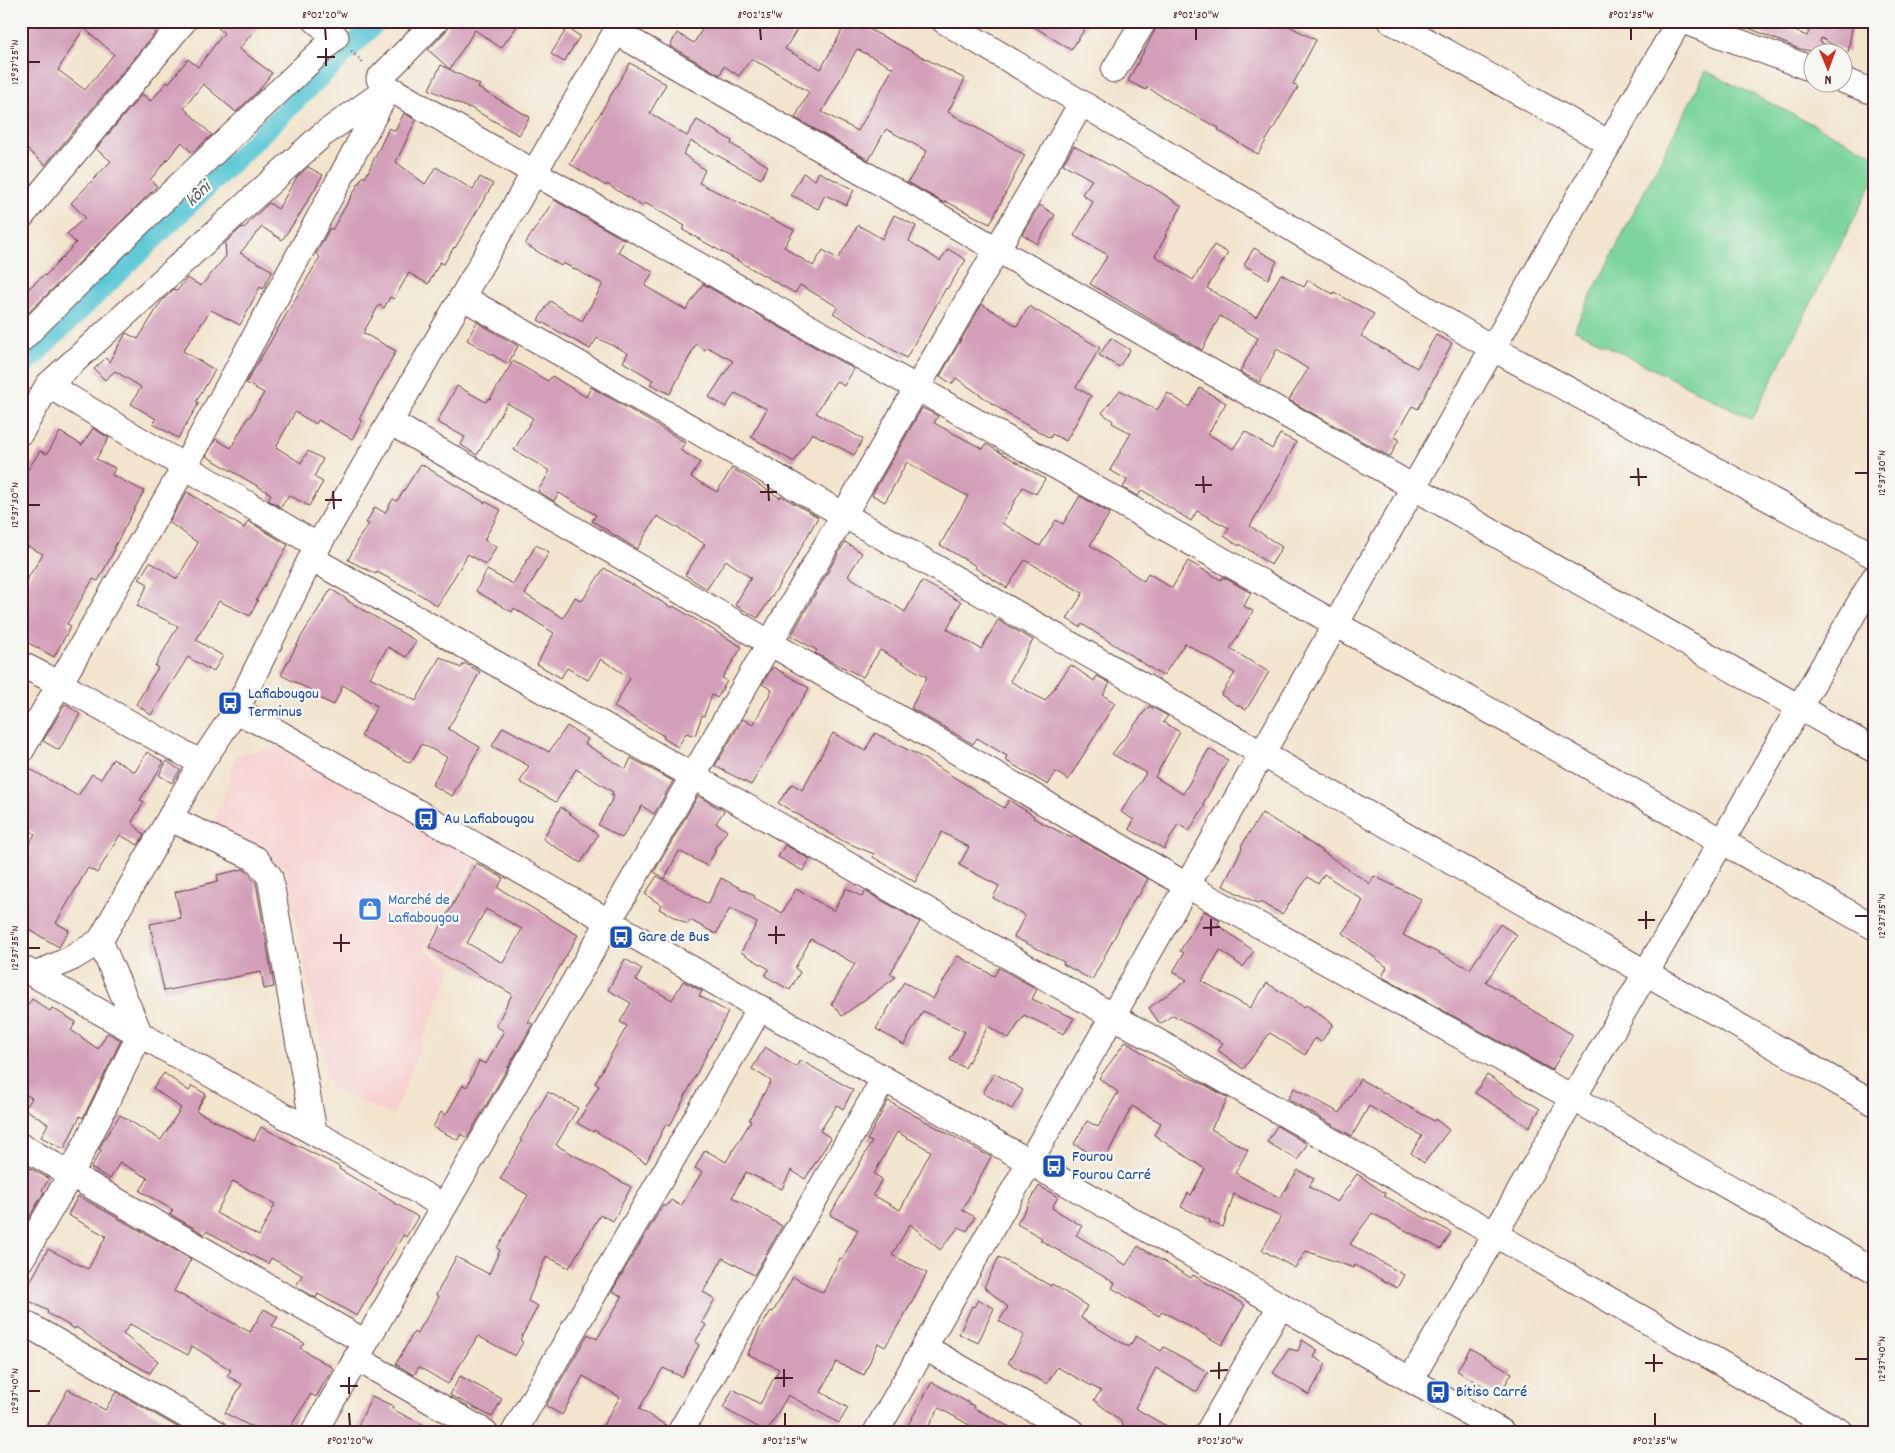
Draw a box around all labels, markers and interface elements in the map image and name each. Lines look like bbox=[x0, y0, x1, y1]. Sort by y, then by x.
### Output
text: 8°02'20"W bbox=[302, 7, 348, 24]
text: 8°02'25"W bbox=[738, 7, 782, 24]
text: 8°02'30"W bbox=[1173, 7, 1219, 24]
text: 8°02'35"W bbox=[1609, 7, 1654, 24]
text: 12°37'25"N bbox=[7, 39, 24, 85]
north arrow bbox=[1802, 42, 1852, 92]
text: N bbox=[1824, 69, 1832, 89]
water label: kôni bbox=[181, 175, 219, 213]
text: 12°37'30"N bbox=[1874, 450, 1891, 496]
text: 12°37'30"N bbox=[7, 482, 24, 528]
place label: Lafiabougou Terminus bbox=[248, 683, 319, 724]
bus stop icon: Lafiabougou Terminus bbox=[217, 690, 243, 716]
bus stop icon: Au Lafiabougou bbox=[413, 806, 439, 832]
place label: Au Lafiabougou bbox=[444, 808, 534, 831]
place label: Marché de Lafiabougou bbox=[388, 889, 459, 930]
text: 12°37'35"N bbox=[1874, 893, 1891, 939]
shop icon: Marché de Lafiabougou bbox=[357, 896, 383, 922]
bus stop icon: Gare de Bus bbox=[608, 924, 634, 950]
text: 12°37'35"N bbox=[7, 925, 24, 971]
place label: Gare de Bus bbox=[638, 926, 710, 949]
place label: Fourou Fourou Carré bbox=[1072, 1146, 1151, 1187]
bus stop icon: Fourou Fourou Carré bbox=[1041, 1153, 1067, 1179]
text: 12°37'40"N bbox=[1874, 1336, 1891, 1382]
text: 12°37'40"N bbox=[7, 1368, 24, 1414]
bus stop icon: Bitiso Carré bbox=[1425, 1379, 1451, 1405]
place label: Bitiso Carré bbox=[1456, 1381, 1527, 1404]
text: 8°02'20"W bbox=[327, 1433, 373, 1450]
text: 8°02'25"W bbox=[763, 1433, 807, 1450]
text: 8°02'30"W bbox=[1197, 1433, 1243, 1450]
text: 8°02'35"W bbox=[1633, 1433, 1678, 1450]

